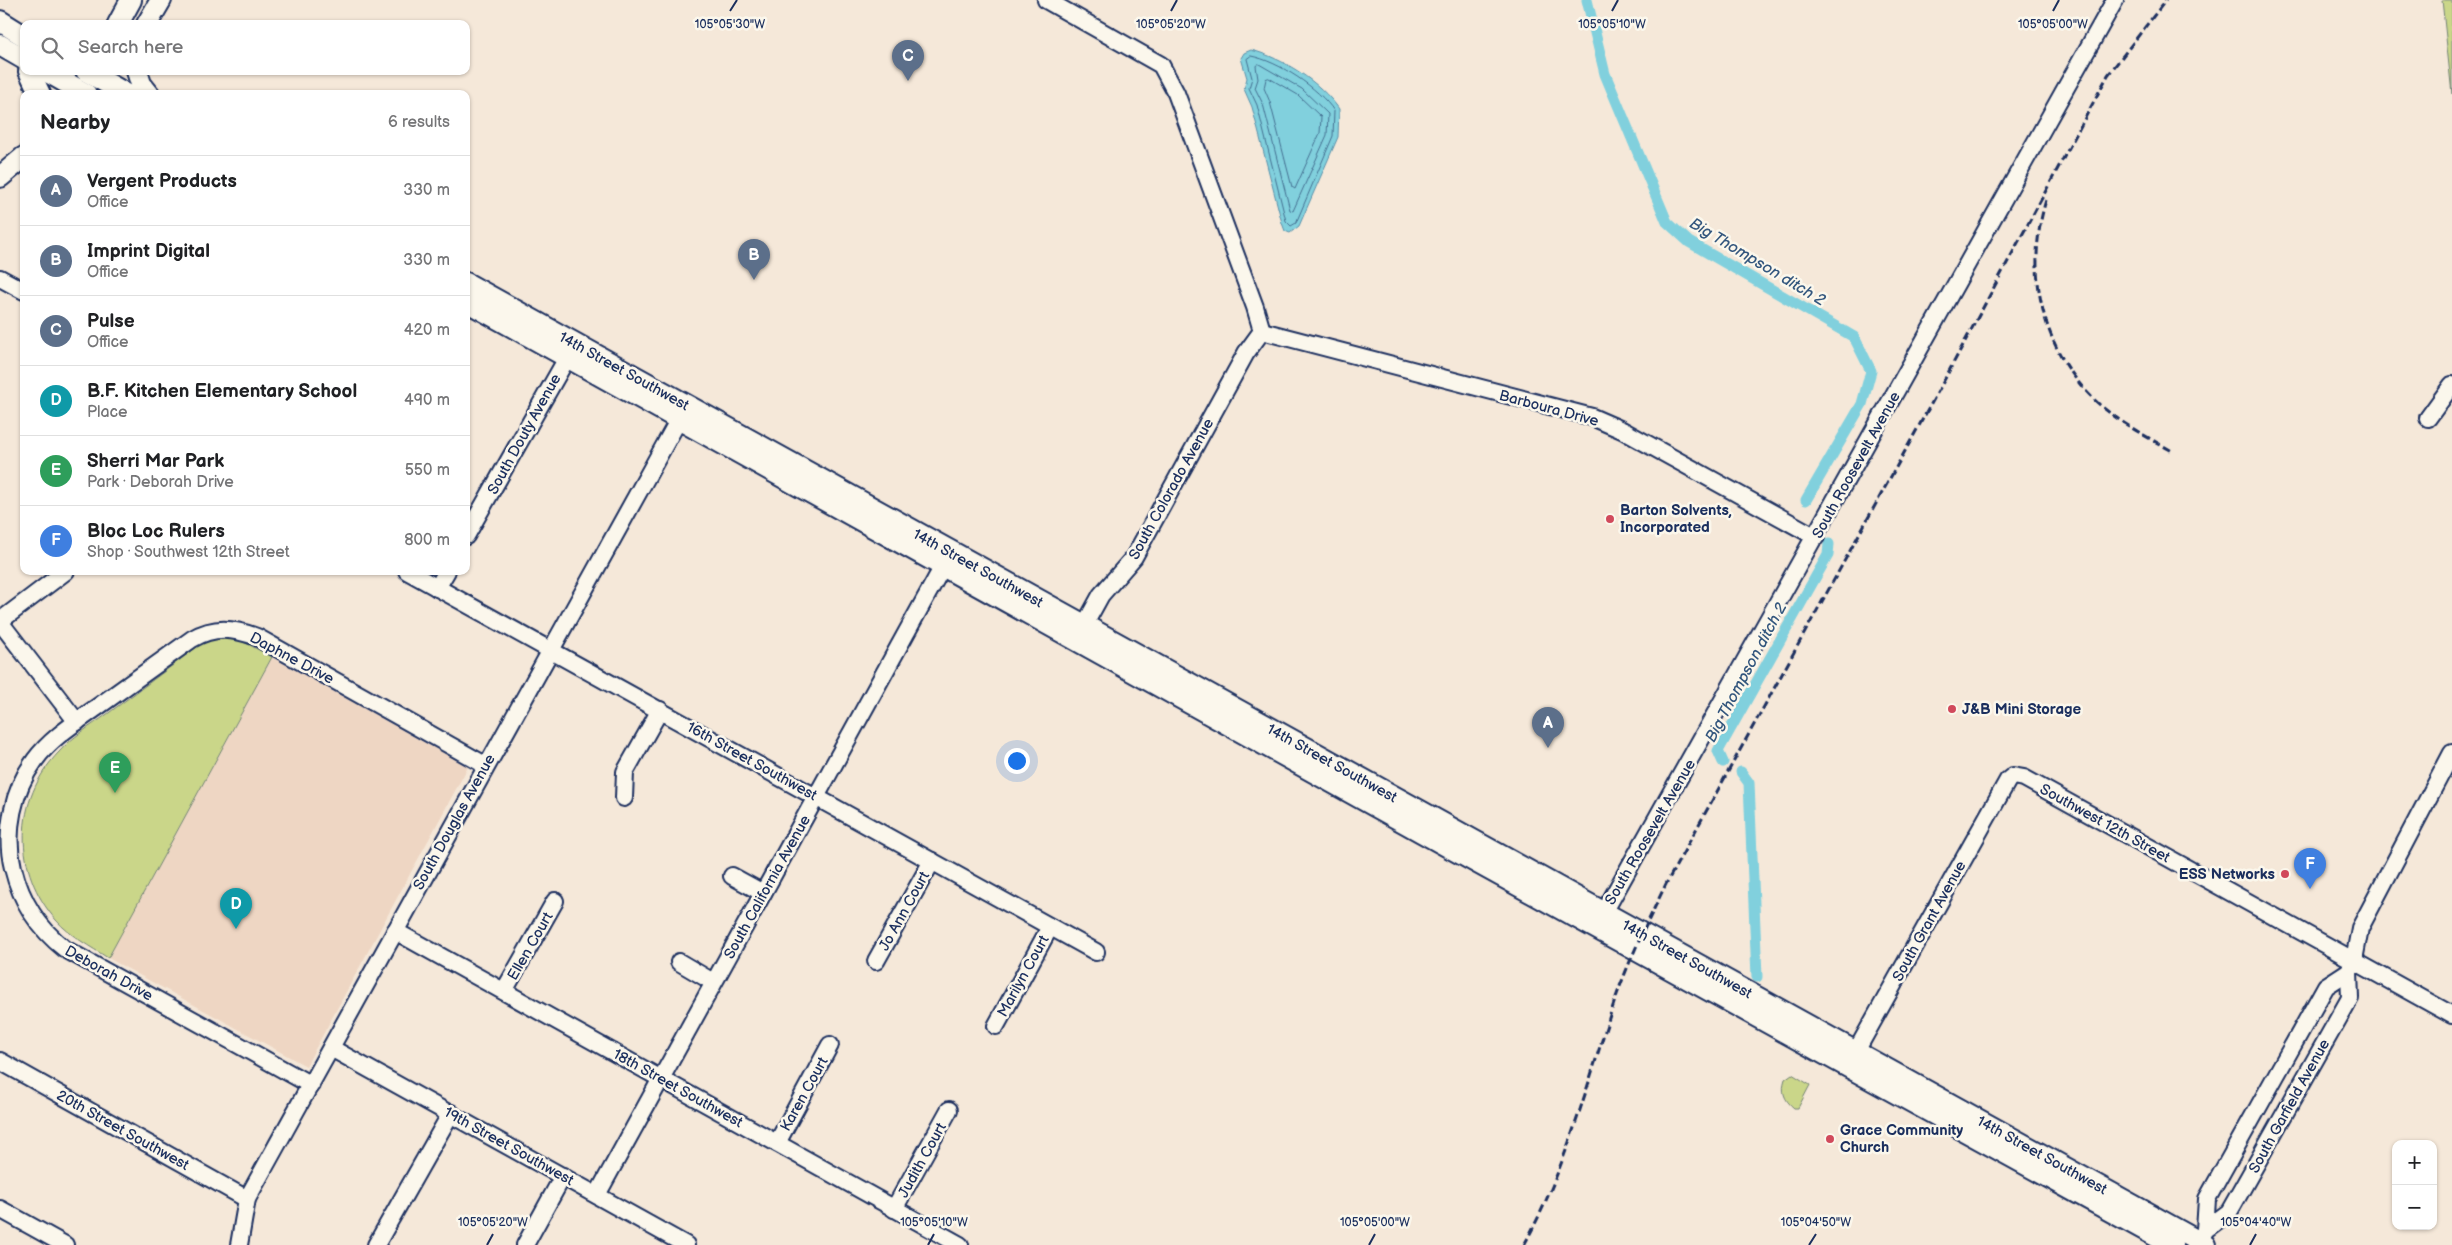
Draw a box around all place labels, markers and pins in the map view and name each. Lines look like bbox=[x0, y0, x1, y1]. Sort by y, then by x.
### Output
pin: C bbox=[892, 40, 924, 81]
pin: B bbox=[738, 239, 770, 280]
place label: Barton Solvents, Incorporated bbox=[1620, 501, 1732, 537]
marker: Barton Solvents, Incorporated bbox=[1604, 513, 1616, 525]
place label: J&B Mini Storage bbox=[1962, 700, 2082, 719]
marker: J&B Mini Storage bbox=[1946, 703, 1958, 715]
pin: A bbox=[1532, 707, 1564, 748]
pin: E bbox=[99, 752, 131, 793]
pin: F bbox=[2294, 848, 2326, 889]
place label: ESS Networks bbox=[2179, 865, 2275, 884]
marker: ESS Networks bbox=[2279, 868, 2291, 880]
pin: D bbox=[220, 888, 252, 929]
place label: Grace Community Church bbox=[1840, 1121, 1963, 1157]
marker: Grace Community Church bbox=[1824, 1133, 1836, 1145]

